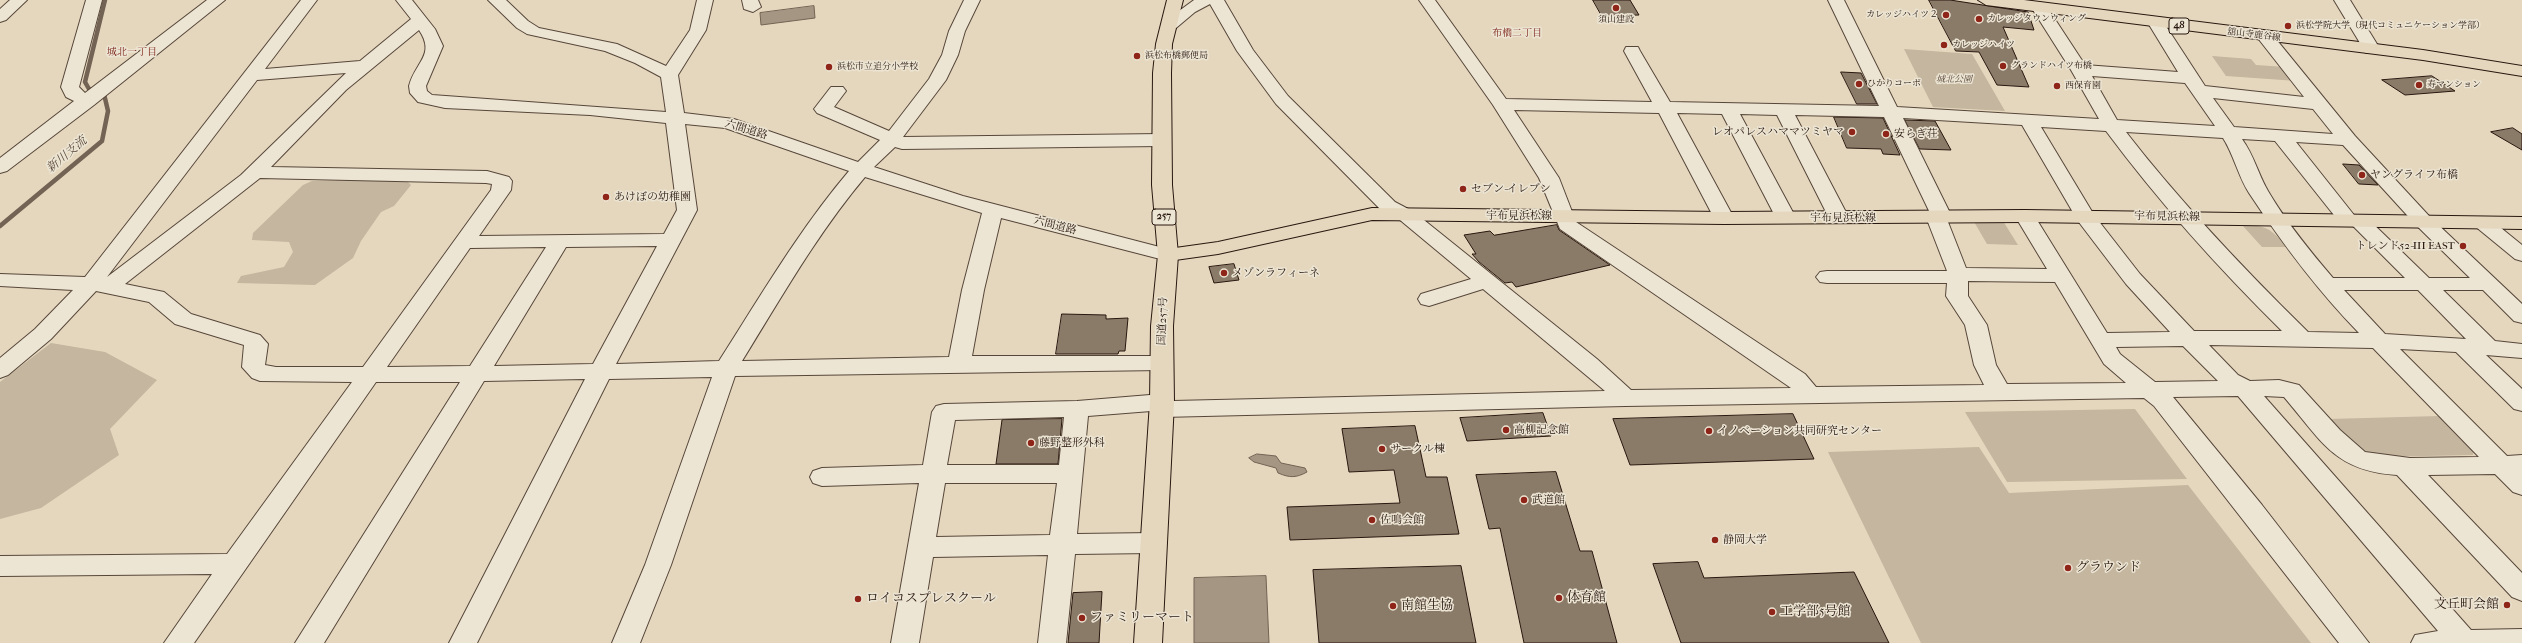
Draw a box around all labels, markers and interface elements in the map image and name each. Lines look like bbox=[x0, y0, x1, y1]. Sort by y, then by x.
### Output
marker: 須山建設 bbox=[1611, 3, 1621, 13]
place label: カレッジハイツ２ bbox=[1866, 10, 1938, 20]
marker: カレッジハイツ２ bbox=[1941, 10, 1951, 20]
marker: カレッジタウンウィング bbox=[1974, 14, 1984, 24]
place label: カレッジタウンウィング bbox=[1987, 14, 2086, 24]
place label: 須山建設 bbox=[1598, 15, 1634, 25]
road number: 48 bbox=[2169, 18, 2189, 34]
marker: 浜松学院大学（現代コミュニケーション学部） bbox=[2283, 21, 2293, 31]
place label: 浜松学院大学（現代コミュニケーション学部） bbox=[2296, 21, 2485, 31]
street label: 舘山寺鹿谷線 bbox=[2227, 26, 2281, 44]
district label: 布橋二丁目 bbox=[1492, 28, 1542, 40]
marker: カレッジハイツ bbox=[1939, 40, 1949, 50]
place label: カレッジハイツ bbox=[1952, 40, 2015, 50]
district label: 城北一丁目 bbox=[107, 47, 157, 59]
marker: 浜松布橋郵便局 bbox=[1132, 51, 1142, 61]
place label: 浜松布橋郵便局 bbox=[1145, 51, 1208, 61]
marker: グランドハイツ布橋 bbox=[1998, 61, 2008, 71]
place label: グランドハイツ布橋 bbox=[2011, 61, 2092, 71]
marker: 浜松市立追分小学校 bbox=[824, 62, 834, 72]
place label: 浜松市立追分小学校 bbox=[837, 62, 918, 72]
park label: 城北公園 bbox=[1936, 75, 1972, 85]
marker: ひかりコーポ bbox=[1854, 79, 1864, 89]
place label: ひかりコーポ bbox=[1867, 79, 1921, 89]
marker: 寿マンション bbox=[2414, 80, 2424, 90]
place label: 寿マンション bbox=[2427, 80, 2481, 90]
marker: 西保育園 bbox=[2052, 81, 2062, 91]
place label: 西保育園 bbox=[2065, 81, 2101, 91]
street label: 六間道路 bbox=[723, 117, 769, 143]
place label: レオパレスハママツミヤマ bbox=[1712, 125, 1844, 139]
marker: レオパレスハママツミヤマ bbox=[1847, 127, 1857, 137]
place label: 安らぎ荘 bbox=[1894, 127, 1938, 141]
marker: 安らぎ荘 bbox=[1881, 129, 1891, 139]
water label: 新川支流 bbox=[44, 134, 90, 176]
place label: ヤングライフ布橋 bbox=[2370, 168, 2458, 182]
marker: ヤングライフ布橋 bbox=[2357, 170, 2367, 180]
place label: セブン-イレブン bbox=[1471, 182, 1551, 196]
marker: セブン-イレブン bbox=[1458, 184, 1468, 194]
place label: あけぼの幼稚園 bbox=[614, 190, 691, 204]
marker: あけぼの幼稚園 bbox=[601, 192, 611, 202]
road number: 257 bbox=[1152, 209, 1176, 225]
street label: 宇布見浜松線 bbox=[1486, 209, 1552, 223]
street label: 宇布見浜松線 bbox=[2134, 210, 2200, 224]
street label: 宇布見浜松線 bbox=[1810, 211, 1876, 225]
street label: 六間道路 bbox=[1032, 214, 1078, 238]
place label: トレンド52-III EAST bbox=[2356, 239, 2455, 253]
marker: トレンド52-III EAST bbox=[2458, 241, 2468, 251]
place label: メゾンラフィーネ bbox=[1232, 266, 1320, 280]
marker: メゾンラフィーネ bbox=[1219, 268, 1229, 278]
street label: 国道257号 bbox=[1156, 296, 1170, 346]
place label: 高柳記念館 bbox=[1514, 423, 1569, 437]
place label: イノベーション共同研究センター bbox=[1717, 424, 1882, 438]
marker: 高柳記念館 bbox=[1501, 425, 1511, 435]
marker: イノベーション共同研究センター bbox=[1704, 426, 1714, 436]
place label: 藤野整形外科 bbox=[1039, 436, 1105, 450]
marker: 藤野整形外科 bbox=[1026, 438, 1036, 448]
place label: サークル棟 bbox=[1390, 442, 1445, 456]
marker: サークル棟 bbox=[1377, 444, 1387, 454]
place label: 武道館 bbox=[1532, 493, 1565, 507]
marker: 武道館 bbox=[1519, 495, 1529, 505]
place label: 佐鳴会館 bbox=[1380, 513, 1424, 527]
marker: 佐鳴会館 bbox=[1367, 515, 1377, 525]
place label: 静岡大学 bbox=[1723, 533, 1767, 547]
marker: 静岡大学 bbox=[1710, 535, 1720, 545]
place label: グラウンド bbox=[2076, 560, 2141, 576]
marker: グラウンド bbox=[2063, 563, 2073, 573]
place label: 体育館 bbox=[1567, 590, 1606, 606]
place label: ロイコスプレスクール bbox=[866, 591, 996, 607]
marker: 体育館 bbox=[1554, 593, 1564, 603]
marker: ロイコスプレスクール bbox=[853, 594, 863, 604]
place label: 文丘町会館 bbox=[2434, 597, 2499, 613]
place label: 南館生協 bbox=[1401, 598, 1453, 614]
marker: 文丘町会館 bbox=[2502, 600, 2512, 610]
marker: 南館生協 bbox=[1388, 601, 1398, 611]
place label: 工学部5号館 bbox=[1780, 604, 1851, 620]
marker: 工学部5号館 bbox=[1767, 607, 1777, 617]
place label: ファミリーマート bbox=[1090, 610, 1194, 626]
marker: ファミリーマート bbox=[1077, 613, 1087, 623]

